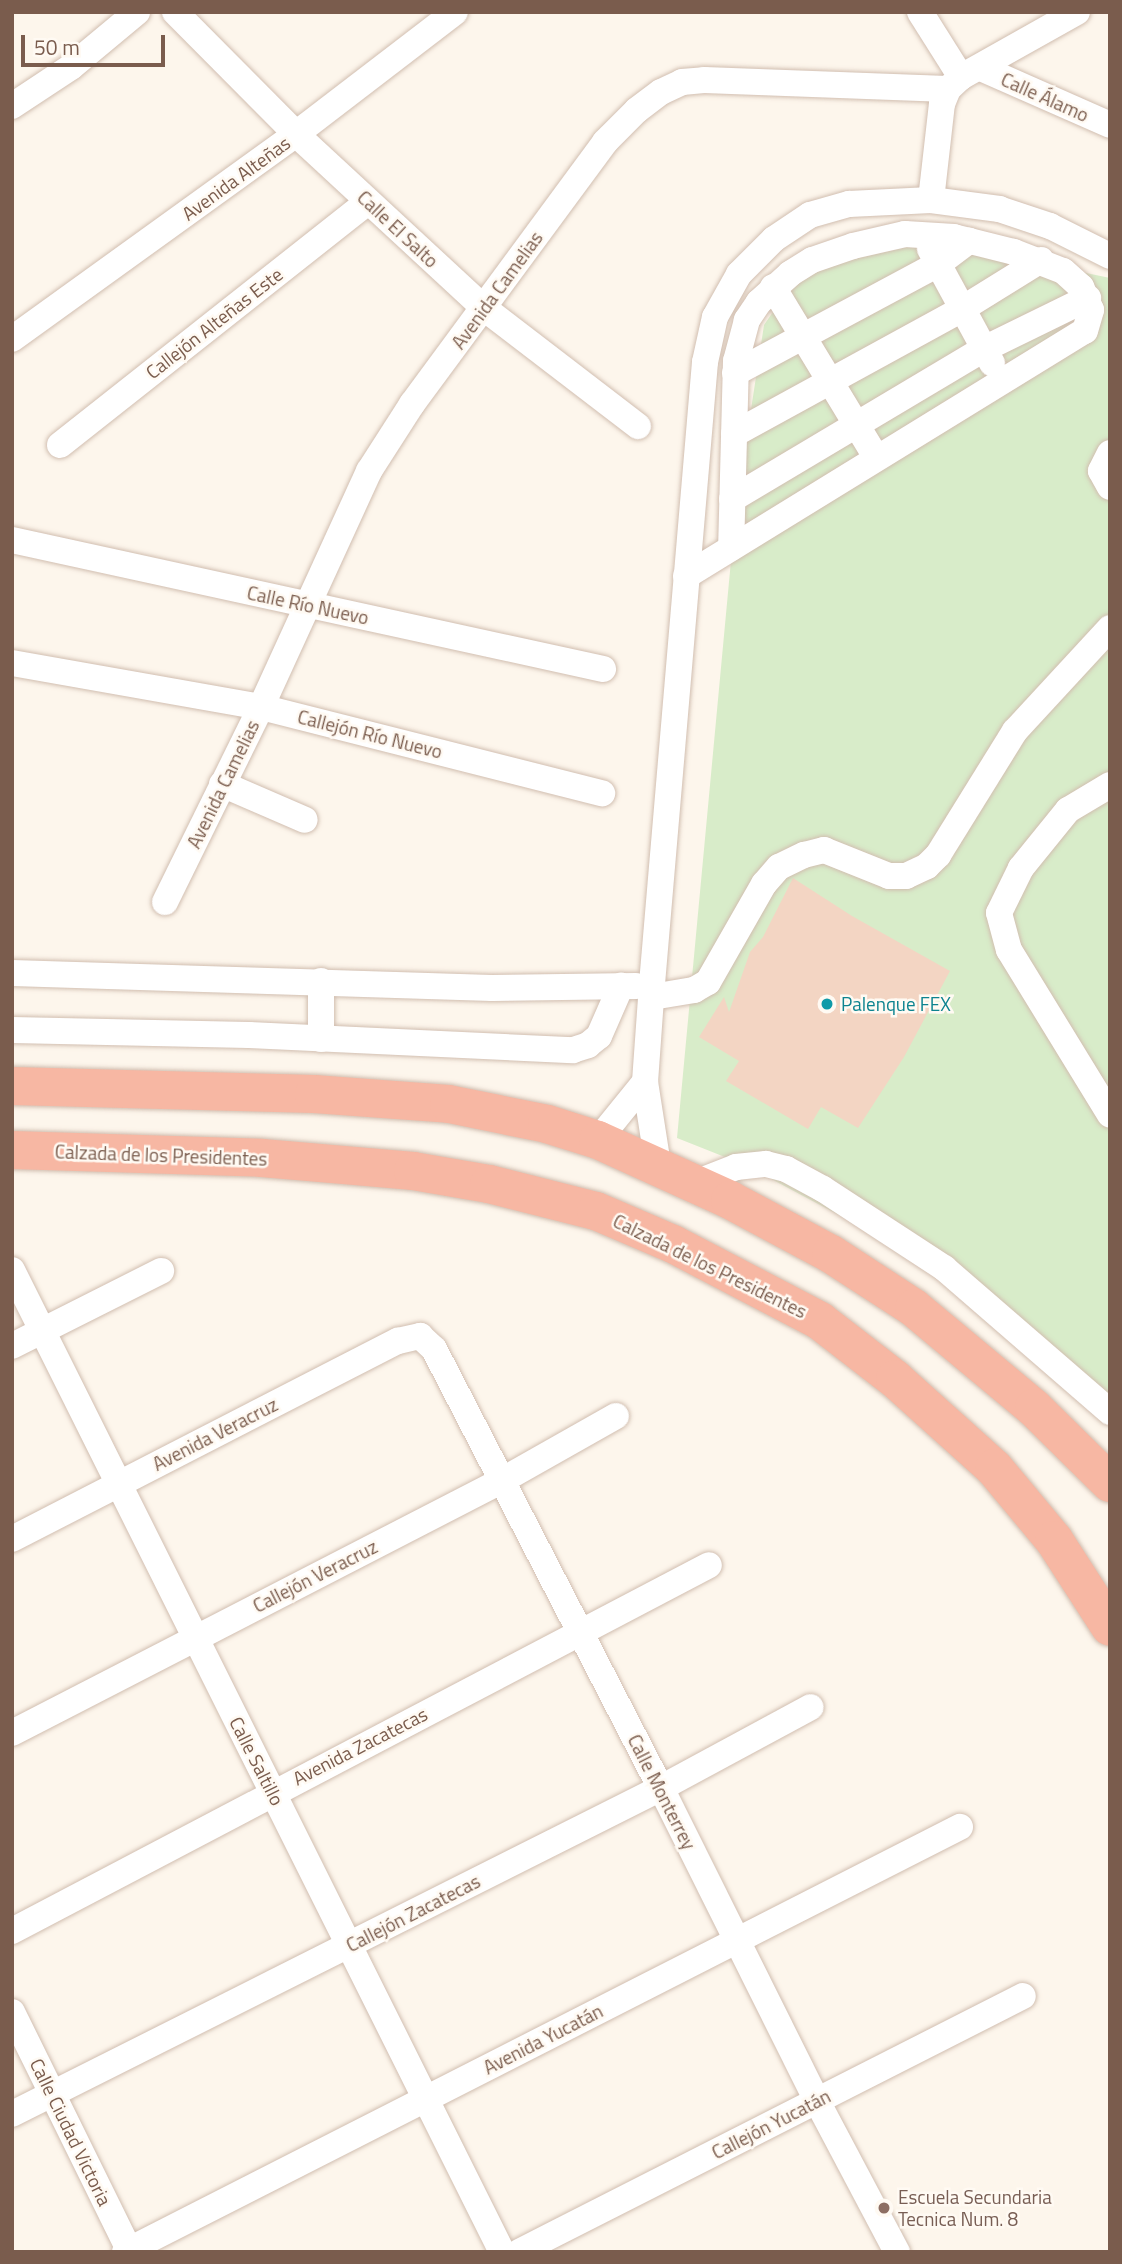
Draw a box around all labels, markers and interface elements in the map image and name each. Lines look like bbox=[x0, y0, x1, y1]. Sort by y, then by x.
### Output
scale bar bbox=[24, 21, 168, 65]
text: 50 m bbox=[34, 31, 80, 63]
street label: Calle Álamo bbox=[998, 68, 1092, 126]
street label: Avenida Alteñas bbox=[177, 131, 295, 225]
street label: Calle El Salto bbox=[353, 186, 443, 272]
street label: Avenida Camelias bbox=[447, 227, 547, 353]
street label: Callejón Alteñas Este bbox=[141, 263, 287, 383]
street label: Calle Río Nuevo bbox=[245, 581, 371, 629]
street label: Callejón Río Nuevo bbox=[295, 705, 445, 763]
street label: Avenida Camelias bbox=[182, 716, 264, 852]
place label: Palenque FEX bbox=[841, 993, 951, 1015]
marker: Palenque FEX bbox=[819, 996, 835, 1012]
street label: Calzada de los Presidentes bbox=[54, 1140, 268, 1170]
street label: Calzada de los Presidentes bbox=[609, 1209, 811, 1323]
street label: Avenida Veracruz bbox=[149, 1393, 281, 1475]
street label: Callejón Veracruz bbox=[249, 1535, 381, 1617]
street label: Avenida Zacatecas bbox=[289, 1702, 431, 1790]
street label: Calle Saltillo bbox=[225, 1713, 289, 1809]
street label: Calle Monterrey bbox=[623, 1731, 701, 1853]
street label: Callejón Zacatecas bbox=[342, 1869, 484, 1957]
street label: Avenida Yucatán bbox=[479, 1999, 607, 2079]
street label: Calle Ciudad Victoria bbox=[25, 2055, 117, 2209]
street label: Callejón Yucatán bbox=[708, 2084, 834, 2164]
place label: Escuela Secundaria Tecnica Num. 8 bbox=[898, 2186, 1052, 2230]
marker: Escuela Secundaria Tecnica Num. 8 bbox=[876, 2200, 892, 2216]

